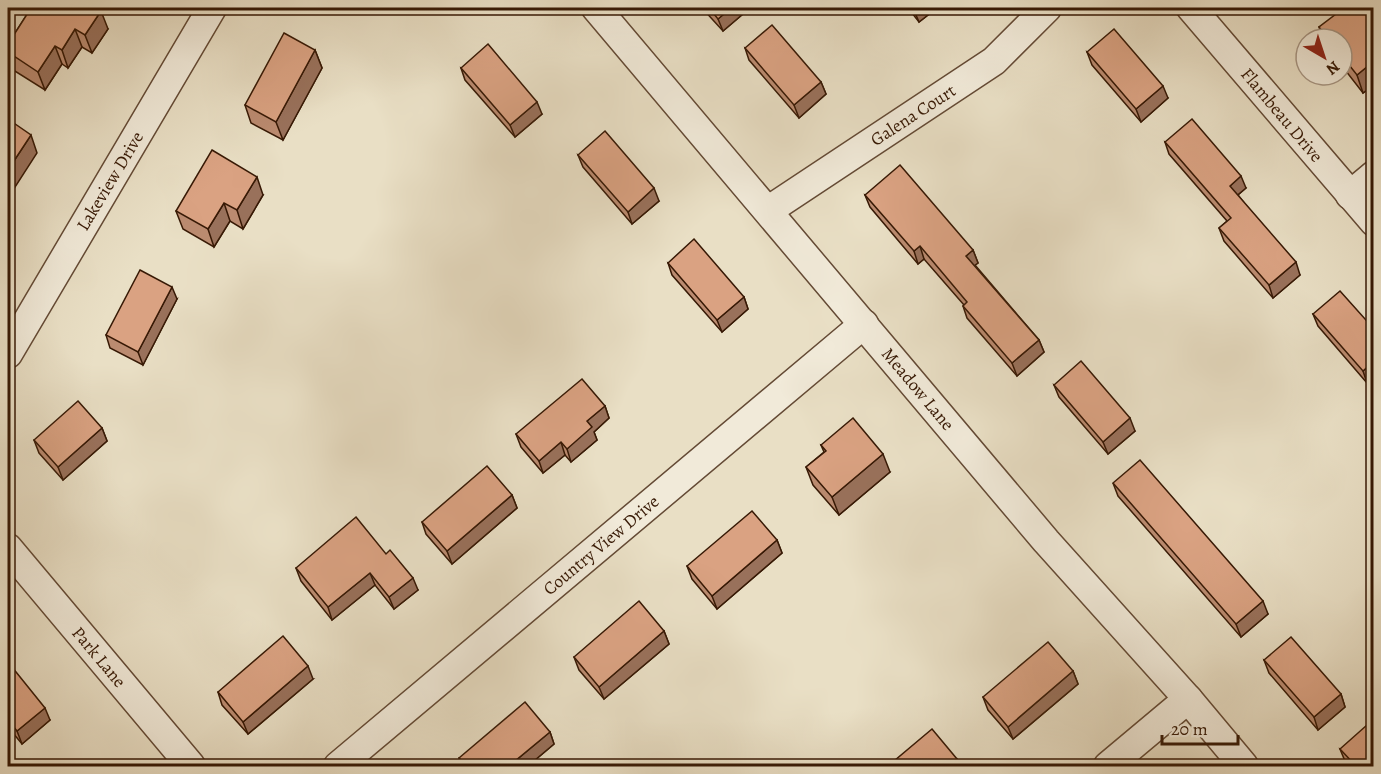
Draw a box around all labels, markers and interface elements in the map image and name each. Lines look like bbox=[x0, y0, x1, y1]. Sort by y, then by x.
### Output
north arrow bbox=[1294, 27, 1354, 87]
text: N bbox=[1321, 56, 1344, 80]
street label: Flambeau Drive bbox=[1235, 63, 1329, 167]
street label: Galena Court bbox=[866, 79, 960, 151]
street label: Lakeview Drive bbox=[71, 127, 149, 235]
street label: Meadow Lane bbox=[876, 342, 960, 436]
street label: Country View Drive bbox=[538, 489, 664, 601]
street label: Park Lane bbox=[66, 621, 132, 693]
scale bar bbox=[1162, 708, 1238, 746]
text: 20 m bbox=[1171, 717, 1208, 741]

